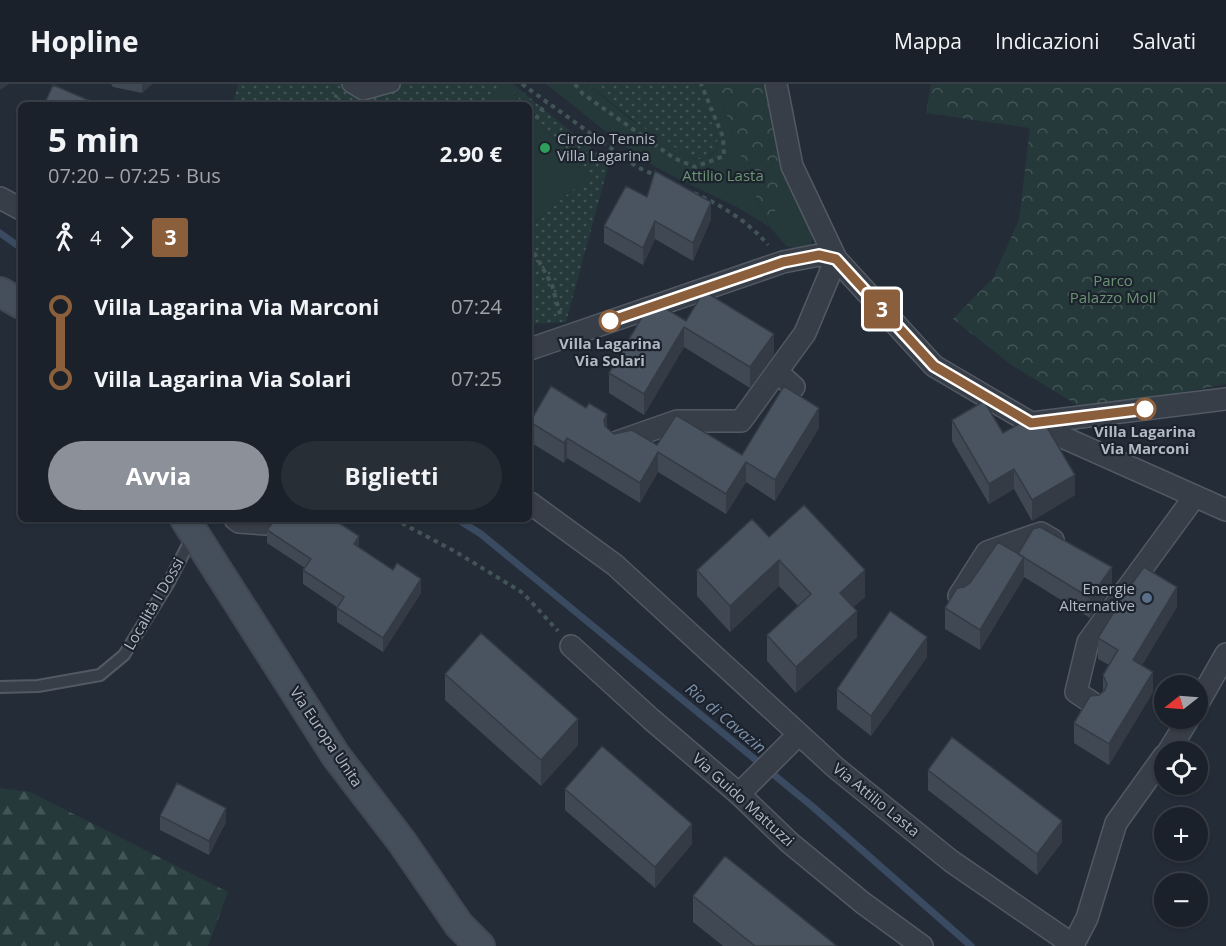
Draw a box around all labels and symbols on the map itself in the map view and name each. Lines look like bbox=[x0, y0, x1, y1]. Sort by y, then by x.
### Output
place label: Circolo Tennis Villa Lagarina bbox=[557, 128, 655, 165]
marker: Circolo Tennis Villa Lagarina bbox=[538, 141, 552, 155]
park label: Attilio Lasta bbox=[682, 165, 764, 185]
park label: Parco Palazzo Moll bbox=[1070, 270, 1156, 307]
line badge: 3 bbox=[862, 290, 902, 328]
marker: Villa Lagarina Via Solari bbox=[599, 310, 621, 332]
place label: Villa Lagarina Via Solari bbox=[559, 333, 661, 370]
marker: Villa Lagarina Via Marconi bbox=[1134, 398, 1156, 420]
place label: Villa Lagarina Via Marconi bbox=[1094, 421, 1196, 458]
street label: Località I Dossi bbox=[119, 554, 188, 653]
place label: Energie Alternative bbox=[1059, 578, 1135, 615]
marker: Energie Alternative bbox=[1140, 591, 1154, 605]
north arrow bbox=[1154, 675, 1208, 729]
water label: Rio di Cavazin bbox=[681, 678, 771, 758]
street label: Via Europa Unita bbox=[286, 682, 368, 790]
street label: Via Guido Mattuzzi bbox=[688, 748, 799, 850]
street label: Via Attilio Lasta bbox=[829, 758, 924, 840]

